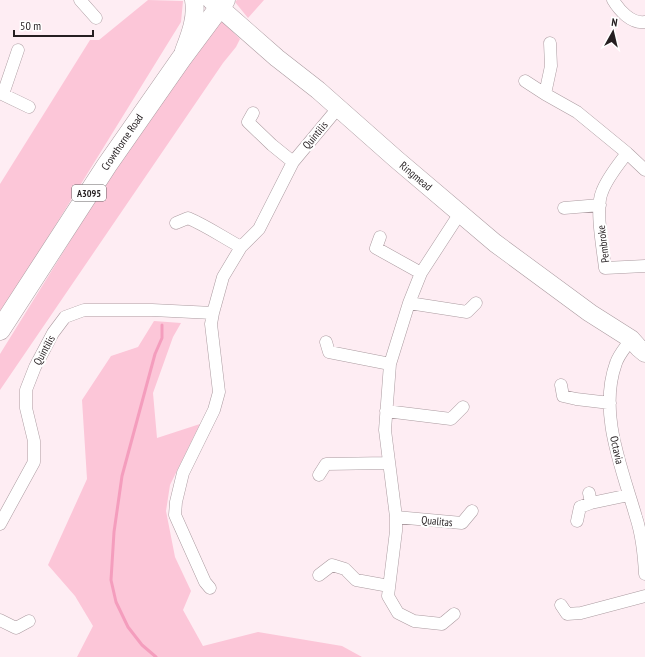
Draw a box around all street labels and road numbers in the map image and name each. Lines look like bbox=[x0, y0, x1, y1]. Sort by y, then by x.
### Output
street label: Crowthorne Road bbox=[98, 111, 146, 173]
street label: Quintilis bbox=[299, 118, 331, 152]
street label: Ringmead bbox=[397, 158, 435, 194]
road number: A3095 bbox=[72, 185, 106, 201]
street label: Pembroke bbox=[594, 224, 612, 264]
street label: Quintilis bbox=[30, 332, 58, 367]
street label: Octavia bbox=[607, 435, 627, 465]
street label: Qualitas bbox=[421, 513, 453, 529]

